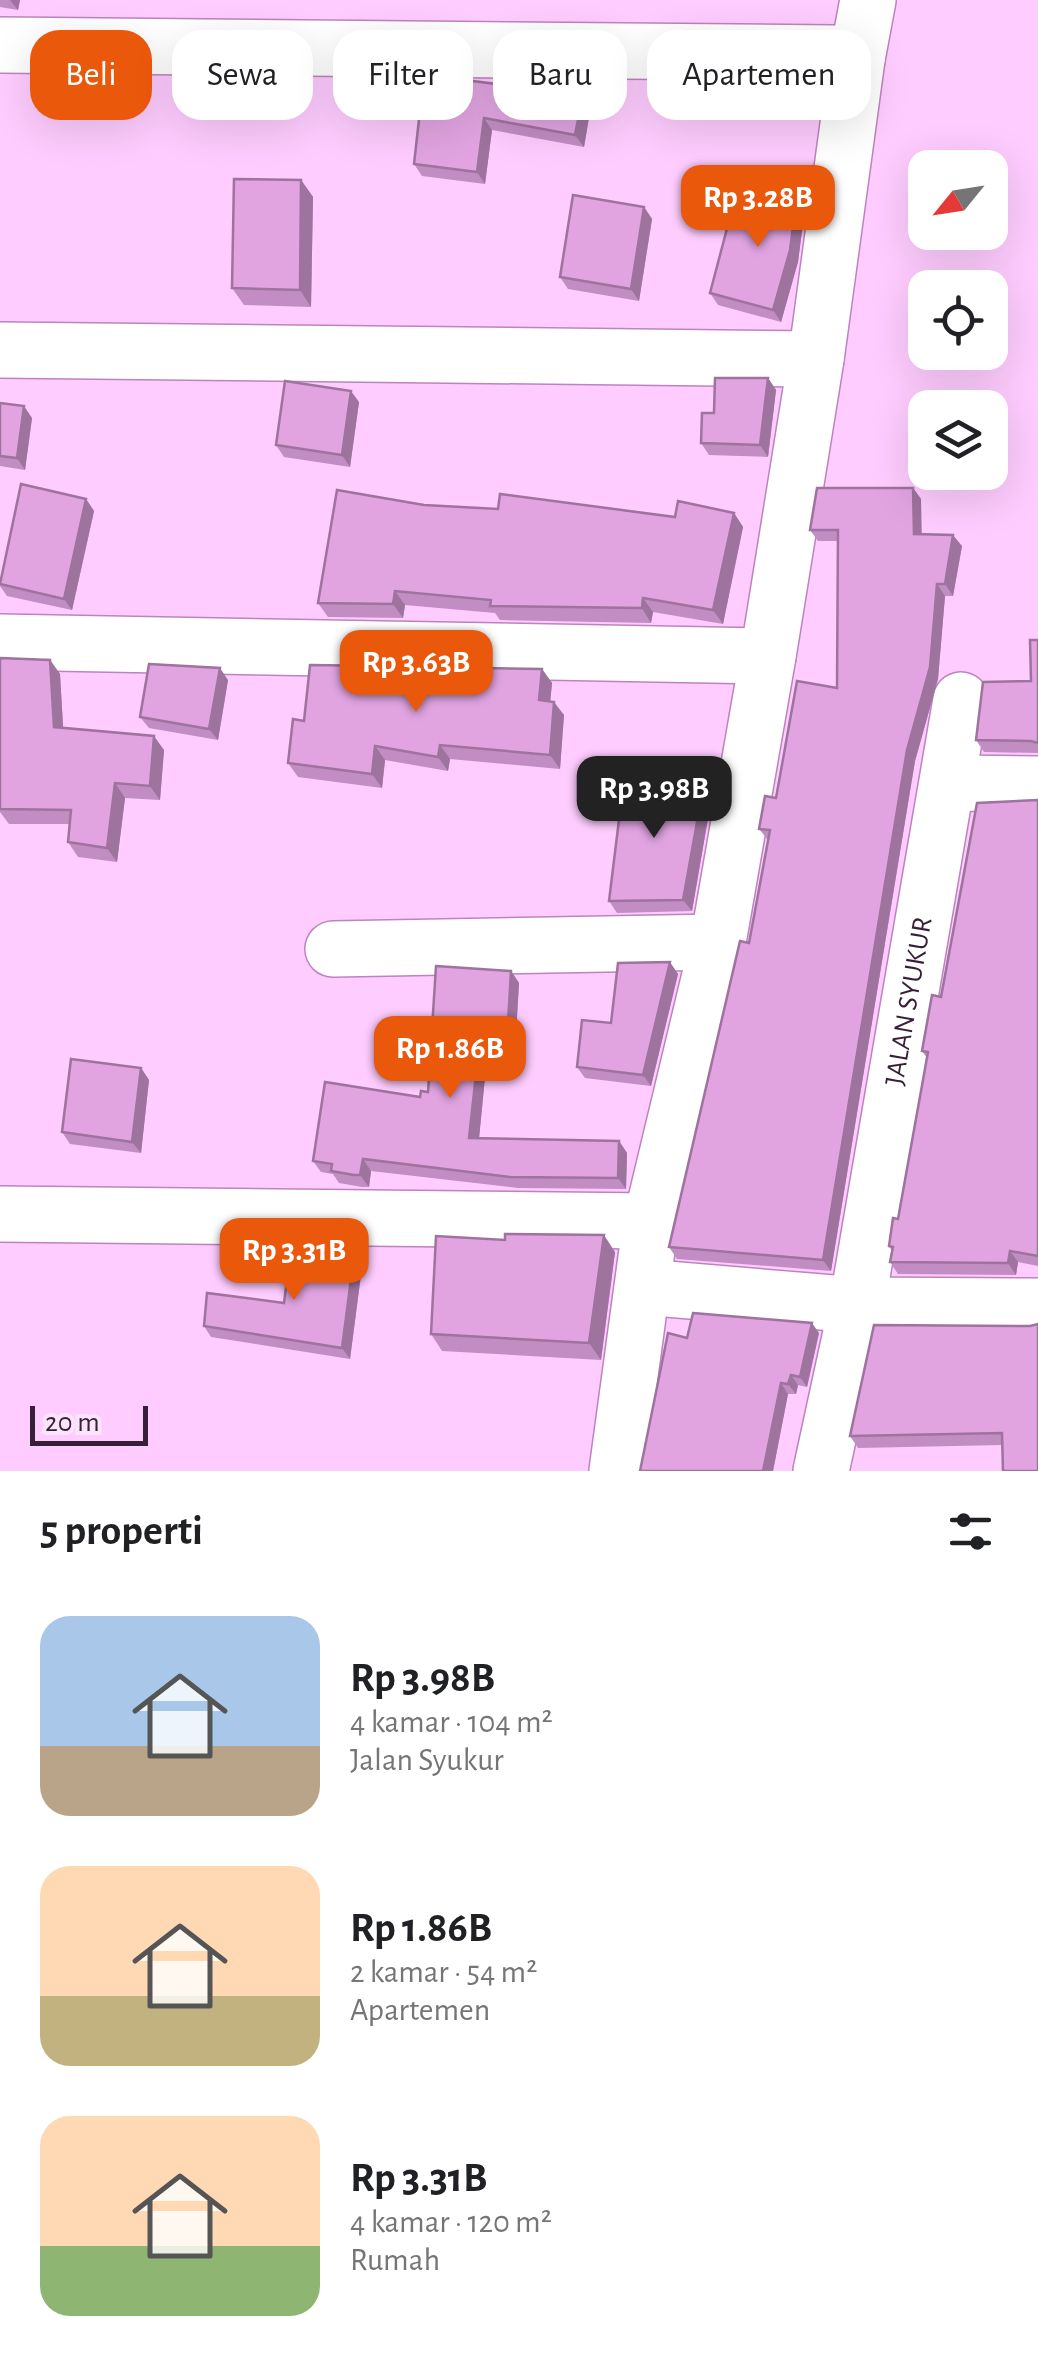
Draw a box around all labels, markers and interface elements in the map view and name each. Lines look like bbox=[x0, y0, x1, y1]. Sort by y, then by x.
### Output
chip: Beli bbox=[30, 30, 152, 120]
chip: Sewa bbox=[172, 30, 313, 120]
chip: Filter bbox=[333, 30, 473, 120]
chip: Baru bbox=[493, 30, 627, 120]
chip: Apartemen bbox=[647, 30, 871, 120]
north arrow bbox=[908, 150, 1008, 250]
map controls bbox=[908, 150, 1008, 490]
pin: Rp 3.28B bbox=[655, 165, 861, 250]
text: Rp 3.28B bbox=[703, 181, 813, 213]
button: locate bbox=[908, 270, 1008, 370]
button: layers bbox=[908, 390, 1008, 490]
pin: Rp 3.63B bbox=[313, 630, 519, 715]
text: Rp 3.63B bbox=[362, 646, 470, 678]
pin: Rp 3.98B bbox=[551, 756, 757, 841]
text: Rp 3.98B bbox=[599, 772, 709, 804]
street label: JALAN SYUKUR bbox=[881, 915, 937, 1088]
pin: Rp 1.86B bbox=[347, 1016, 553, 1101]
text: Rp 1.86B bbox=[396, 1032, 504, 1064]
pin: Rp 3.31B bbox=[191, 1218, 397, 1303]
text: Rp 3.31B bbox=[242, 1234, 346, 1266]
scale bar bbox=[30, 1401, 148, 1446]
text: 20 m bbox=[45, 1409, 100, 1437]
icon: filters bbox=[943, 1504, 998, 1559]
text: 5 properti bbox=[40, 1510, 203, 1552]
icon: home bbox=[120, 1656, 240, 1776]
text: Rp 3.98B bbox=[350, 1657, 495, 1699]
text: 4 kamar · 104 m² bbox=[350, 1706, 553, 1738]
text: Jalan Syukur bbox=[350, 1744, 504, 1776]
icon: home bbox=[120, 1906, 240, 2026]
text: Rp 1.86B bbox=[350, 1907, 492, 1949]
text: 2 kamar · 54 m² bbox=[350, 1956, 537, 1988]
text: Apartemen bbox=[350, 1994, 490, 2026]
icon: home bbox=[120, 2156, 240, 2276]
text: Rp 3.31B bbox=[350, 2157, 487, 2199]
text: 4 kamar · 120 m² bbox=[350, 2206, 552, 2238]
text: Rumah bbox=[350, 2244, 440, 2276]

